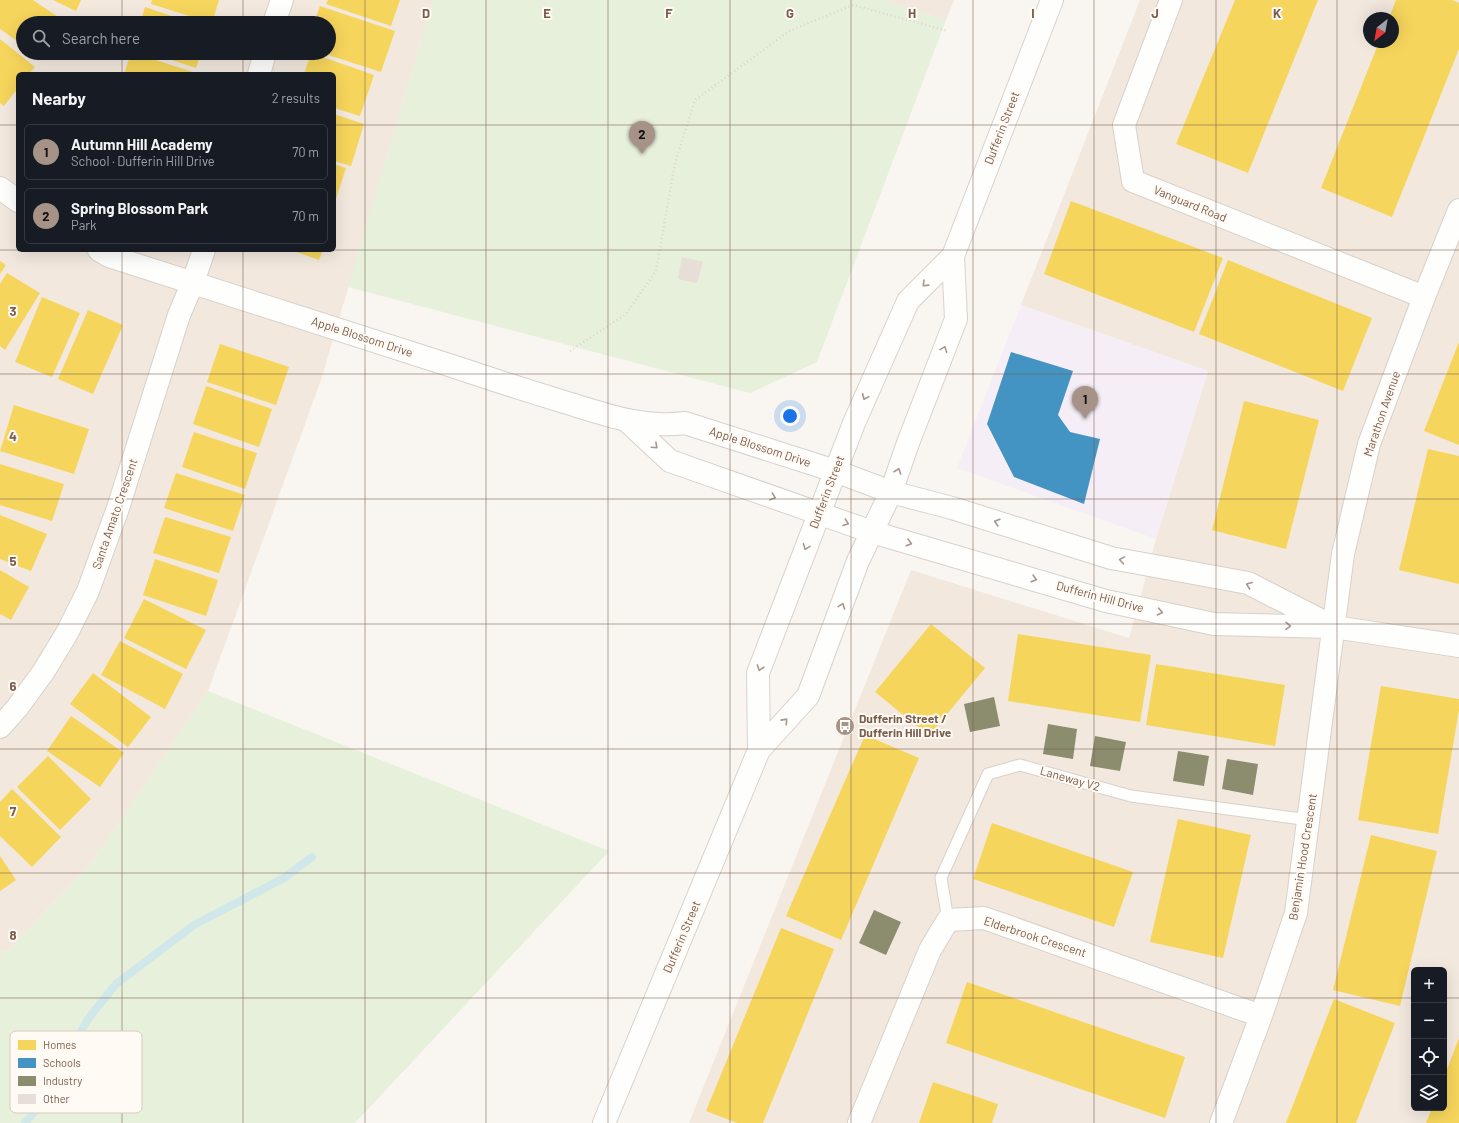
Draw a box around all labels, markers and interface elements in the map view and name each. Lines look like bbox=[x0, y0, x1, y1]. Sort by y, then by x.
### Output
text: D bbox=[422, 5, 430, 21]
text: E bbox=[543, 5, 551, 21]
text: F bbox=[665, 5, 673, 21]
text: G bbox=[786, 5, 794, 21]
text: H bbox=[908, 5, 916, 21]
text: I bbox=[1031, 5, 1035, 21]
text: J bbox=[1151, 5, 1159, 21]
text: K bbox=[1273, 5, 1281, 21]
north arrow bbox=[1363, 12, 1399, 48]
search box bbox=[16, 16, 336, 60]
icon: search bbox=[30, 27, 52, 49]
text: Search here bbox=[62, 29, 140, 47]
text: Nearby bbox=[32, 88, 86, 108]
street label: Dufferin Street bbox=[981, 89, 1021, 166]
text: 2 results bbox=[272, 90, 320, 106]
pin: 2 bbox=[629, 121, 655, 154]
text: Autumn Hill Academy bbox=[71, 135, 213, 153]
text: 1 bbox=[44, 144, 48, 160]
text: 70 m bbox=[292, 144, 319, 160]
text: School · Dufferin Hill Drive bbox=[71, 153, 215, 169]
street label: Vanguard Road bbox=[1152, 182, 1229, 224]
text: Spring Blossom Park bbox=[71, 199, 208, 217]
text: 2 bbox=[42, 208, 50, 224]
text: 70 m bbox=[292, 208, 319, 224]
text: Park bbox=[71, 217, 97, 233]
one-way arrow bbox=[922, 279, 930, 287]
text: 3 bbox=[9, 303, 17, 319]
street label: Apple Blossom Drive bbox=[310, 313, 415, 359]
one-way arrow bbox=[940, 346, 948, 353]
street label: Marathon Avenue bbox=[1360, 369, 1402, 458]
pin: 1 bbox=[1072, 386, 1098, 419]
one-way arrow bbox=[862, 393, 870, 401]
your location bbox=[780, 406, 800, 426]
street label: Apple Blossom Drive bbox=[708, 423, 813, 469]
text: 4 bbox=[9, 428, 17, 444]
one-way arrow bbox=[650, 442, 658, 449]
street label: Dufferin Street bbox=[806, 453, 846, 530]
street label: Santa Amato Crescent bbox=[89, 457, 140, 571]
one-way arrow bbox=[893, 467, 902, 474]
one-way arrow bbox=[769, 492, 776, 501]
one-way arrow bbox=[842, 518, 849, 526]
one-way arrow bbox=[994, 518, 1001, 527]
one-way arrow bbox=[906, 538, 913, 547]
one-way arrow bbox=[803, 543, 811, 550]
text: 5 bbox=[9, 553, 17, 569]
one-way arrow bbox=[1118, 556, 1125, 565]
one-way arrow bbox=[1030, 574, 1037, 583]
street label: Dufferin Hill Drive bbox=[1055, 578, 1145, 614]
one-way arrow bbox=[1246, 581, 1253, 589]
one-way arrow bbox=[837, 603, 845, 610]
one-way arrow bbox=[1157, 608, 1163, 616]
one-way arrow bbox=[1285, 622, 1291, 630]
one-way arrow bbox=[757, 664, 765, 671]
text: 6 bbox=[10, 678, 17, 694]
place label: Dufferin Street / Dufferin Hill Drive bbox=[859, 711, 952, 739]
bus stop icon: Dufferin Street / Dufferin Hill Drive bbox=[834, 715, 856, 737]
one-way arrow bbox=[781, 719, 788, 726]
street label: Laneway V2 bbox=[1039, 763, 1102, 793]
street label: Benjamin Hood Crescent bbox=[1285, 792, 1319, 921]
text: 7 bbox=[10, 803, 17, 819]
street label: Dufferin Street bbox=[660, 898, 703, 975]
street label: Elderbrook Crescent bbox=[982, 913, 1088, 959]
text: 8 bbox=[9, 927, 17, 943]
map controls bbox=[1411, 967, 1447, 1111]
button: + bbox=[1411, 967, 1447, 1003]
button: − bbox=[1411, 1003, 1447, 1039]
legend bbox=[10, 1031, 142, 1113]
text: Homes bbox=[43, 1038, 76, 1051]
button: locate bbox=[1411, 1039, 1447, 1075]
text: Schools bbox=[43, 1056, 81, 1069]
text: Industry bbox=[43, 1074, 82, 1087]
button: layers bbox=[1411, 1075, 1447, 1111]
text: Other bbox=[43, 1092, 70, 1105]

